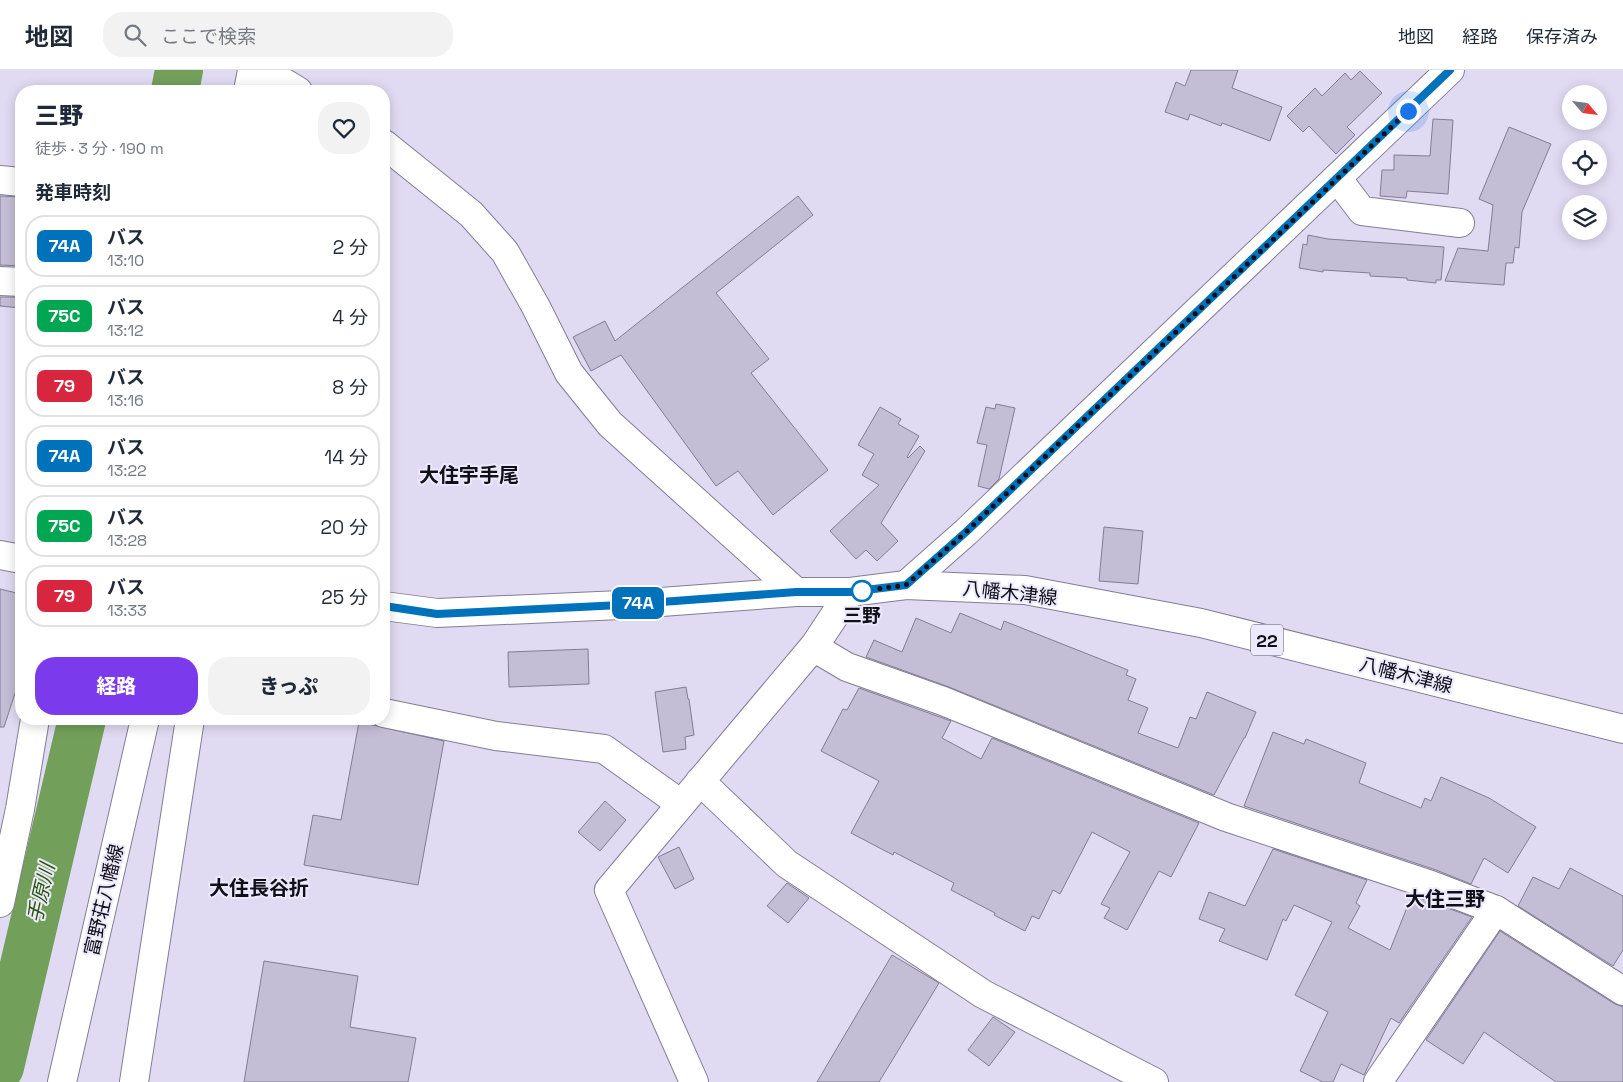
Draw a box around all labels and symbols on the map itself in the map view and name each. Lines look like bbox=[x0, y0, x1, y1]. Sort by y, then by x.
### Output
north arrow bbox=[1562, 85, 1608, 130]
your location bbox=[1396, 99, 1421, 124]
district label: 大住宇手尾 bbox=[419, 462, 519, 488]
street label: 八幡木津線 bbox=[961, 576, 1059, 610]
marker: 三野 bbox=[851, 580, 873, 602]
line badge: 74A bbox=[609, 587, 667, 619]
place label: 三野 bbox=[843, 603, 881, 628]
road number: 22 bbox=[1251, 624, 1283, 656]
street label: 八幡木津線 bbox=[1357, 651, 1455, 699]
street label: 富野荘八幡線 bbox=[79, 842, 129, 958]
water label: 手原川 bbox=[22, 859, 61, 925]
district label: 大住長谷折 bbox=[209, 875, 309, 901]
district label: 大住三野 bbox=[1405, 886, 1485, 912]

